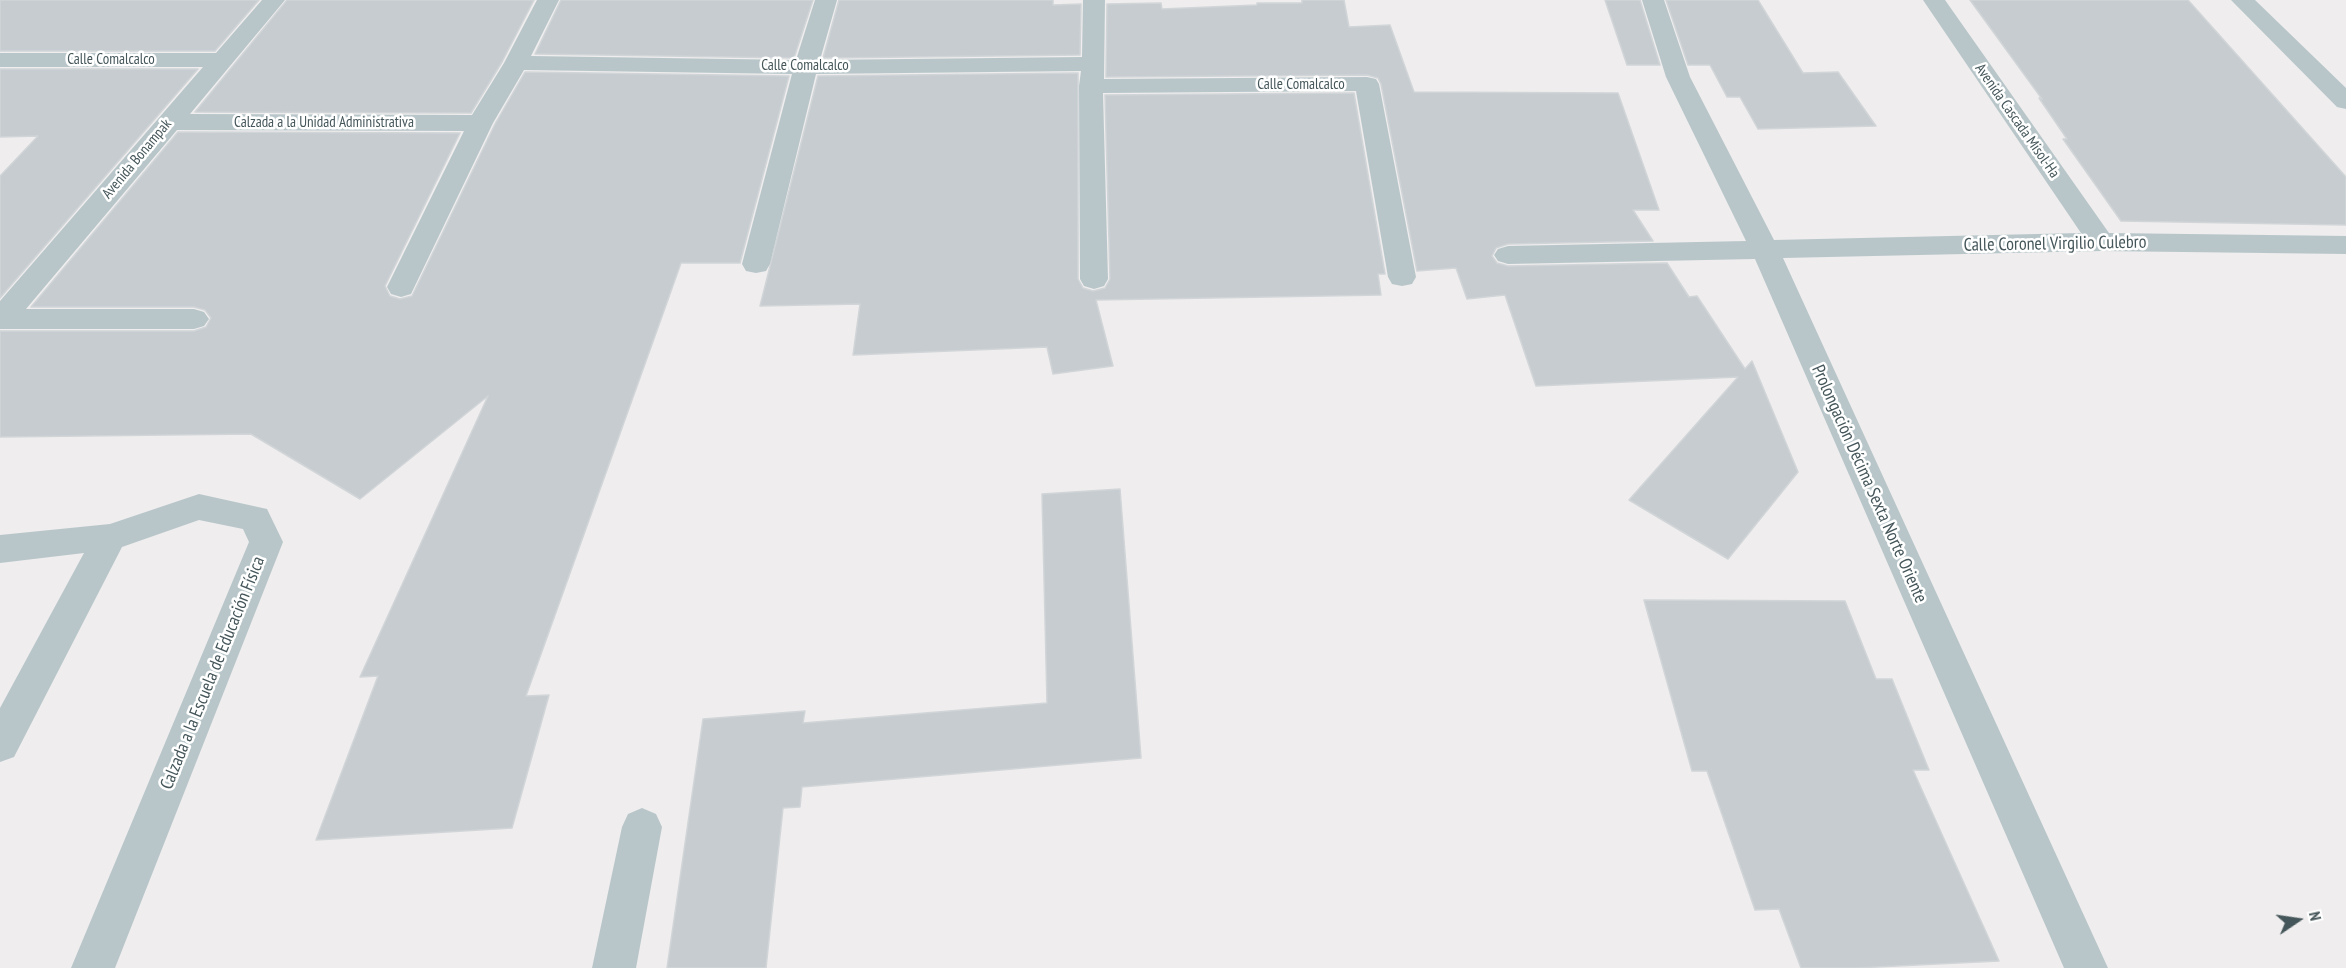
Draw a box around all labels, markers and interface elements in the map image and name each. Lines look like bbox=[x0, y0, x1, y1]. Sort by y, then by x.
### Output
street label: Calle Comalcalco bbox=[67, 51, 155, 69]
street label: Calle Comalcalco bbox=[761, 57, 849, 75]
street label: Avenida Cascada Misol-Ha bbox=[1971, 60, 2063, 182]
street label: Calle Comalcalco bbox=[1257, 76, 1345, 94]
street label: Calzada a la Unidad Administrativa bbox=[234, 114, 414, 132]
street label: Avenida Bonampak bbox=[98, 116, 176, 202]
street label: Calle Coronel Virgilio Culebro bbox=[1963, 232, 2147, 256]
street label: Prolongación Décima Sexta Norte Oriente bbox=[1807, 362, 1931, 606]
street label: Calzada a la Escuela de Educación Física bbox=[156, 553, 270, 793]
north arrow bbox=[2268, 890, 2328, 950]
text: N bbox=[2305, 909, 2326, 922]

